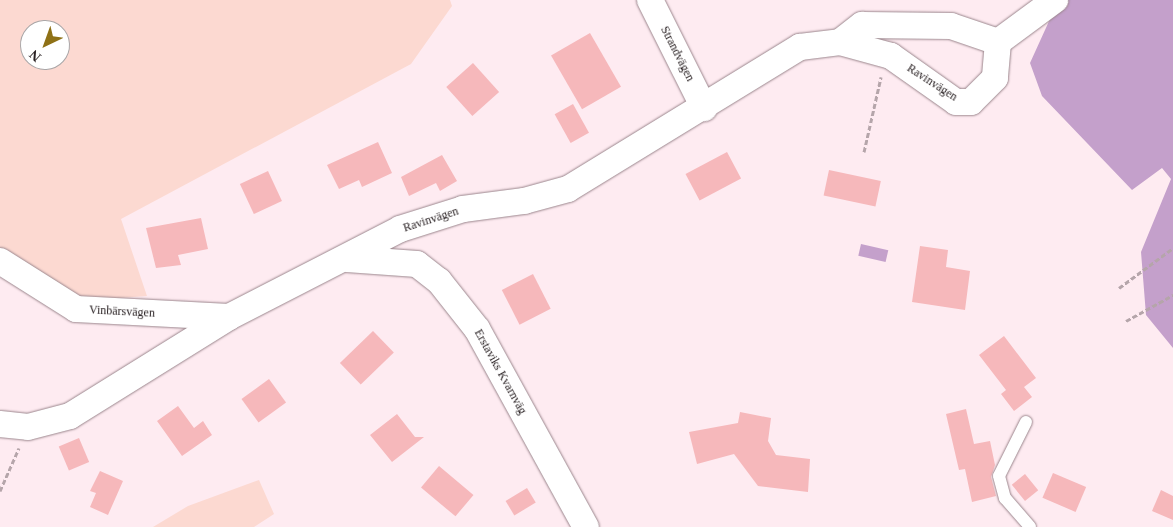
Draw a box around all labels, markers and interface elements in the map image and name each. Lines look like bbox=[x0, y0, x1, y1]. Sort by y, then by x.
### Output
north arrow bbox=[20, 20, 70, 70]
street label: Strandvägen bbox=[657, 24, 697, 84]
text: N bbox=[27, 47, 44, 65]
street label: Ravinvägen bbox=[904, 61, 960, 105]
street label: Ravinvägen bbox=[402, 204, 460, 236]
street label: Vinbärsvägen bbox=[89, 303, 155, 321]
street label: Erstaviks Kvarnväg bbox=[471, 327, 529, 417]

